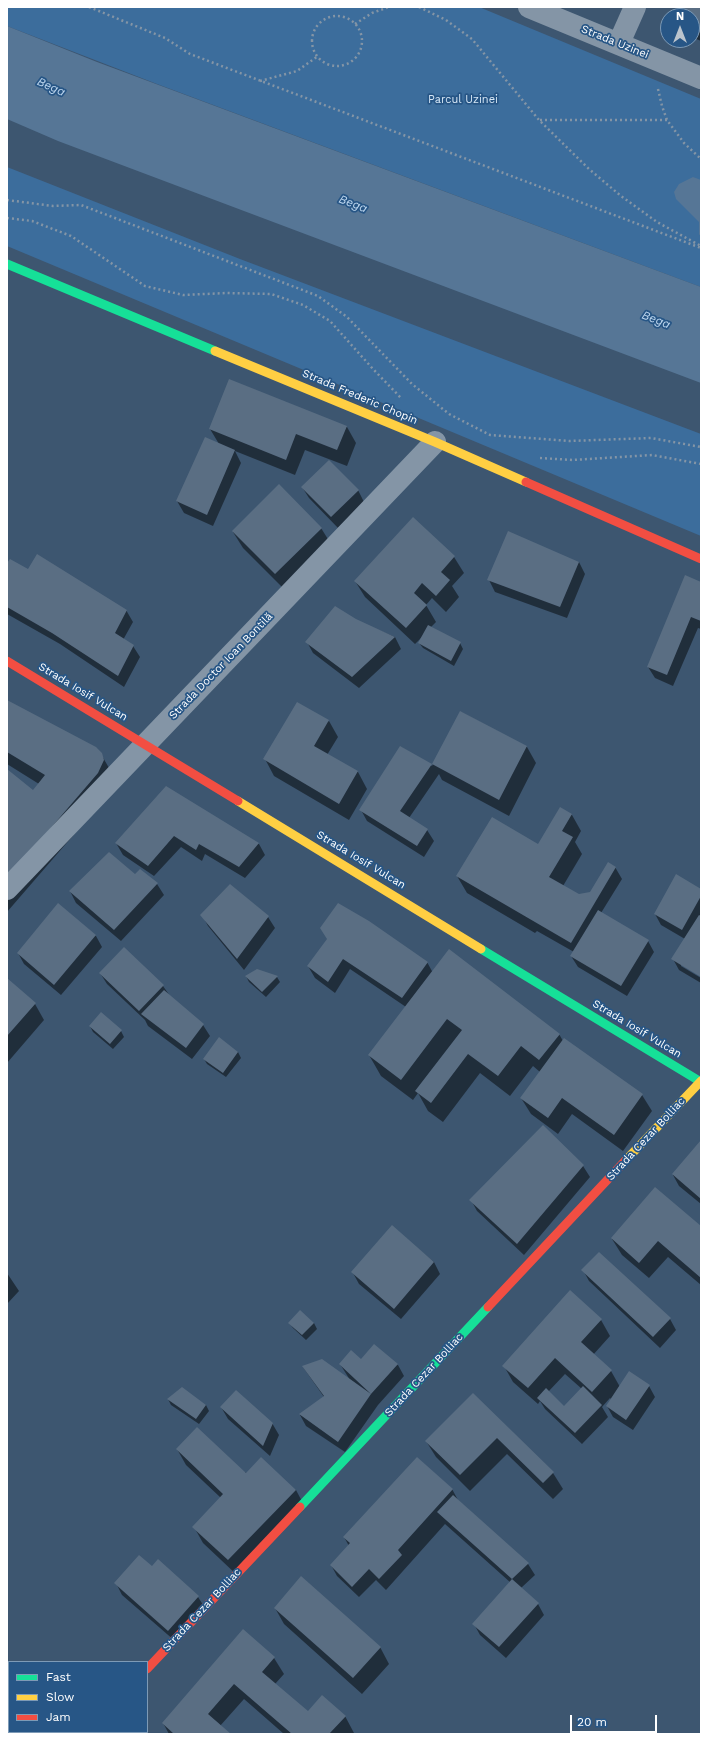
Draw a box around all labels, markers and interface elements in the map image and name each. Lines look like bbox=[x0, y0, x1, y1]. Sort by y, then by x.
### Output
north arrow bbox=[660, 8, 700, 48]
text: N bbox=[676, 10, 684, 23]
street label: Strada Uzinei bbox=[579, 22, 651, 62]
water label: Bega bbox=[35, 74, 67, 100]
park label: Parcul Uzinei bbox=[428, 93, 498, 107]
water label: Bega bbox=[337, 192, 369, 216]
water label: Bega bbox=[640, 308, 672, 332]
street label: Strada Frederic Chopin bbox=[300, 367, 420, 427]
street label: Strada Doctor Ioan Bontilă bbox=[166, 610, 276, 722]
street label: Strada Iosif Vulcan bbox=[36, 660, 130, 724]
street label: Strada Iosif Vulcan bbox=[314, 828, 408, 892]
street label: Strada Iosif Vulcan bbox=[590, 997, 684, 1061]
street label: Strada Cezar Bolliac bbox=[604, 1095, 688, 1183]
street label: Strada Cezar Bolliac bbox=[382, 1331, 466, 1419]
street label: Strada Cezar Bolliac bbox=[160, 1566, 244, 1654]
legend bbox=[8, 1661, 148, 1733]
text: Fast bbox=[46, 1670, 71, 1684]
text: Slow bbox=[46, 1690, 74, 1704]
scale bar bbox=[572, 1707, 659, 1733]
text: Jam bbox=[46, 1710, 71, 1724]
text: 20 m bbox=[577, 1715, 607, 1729]

